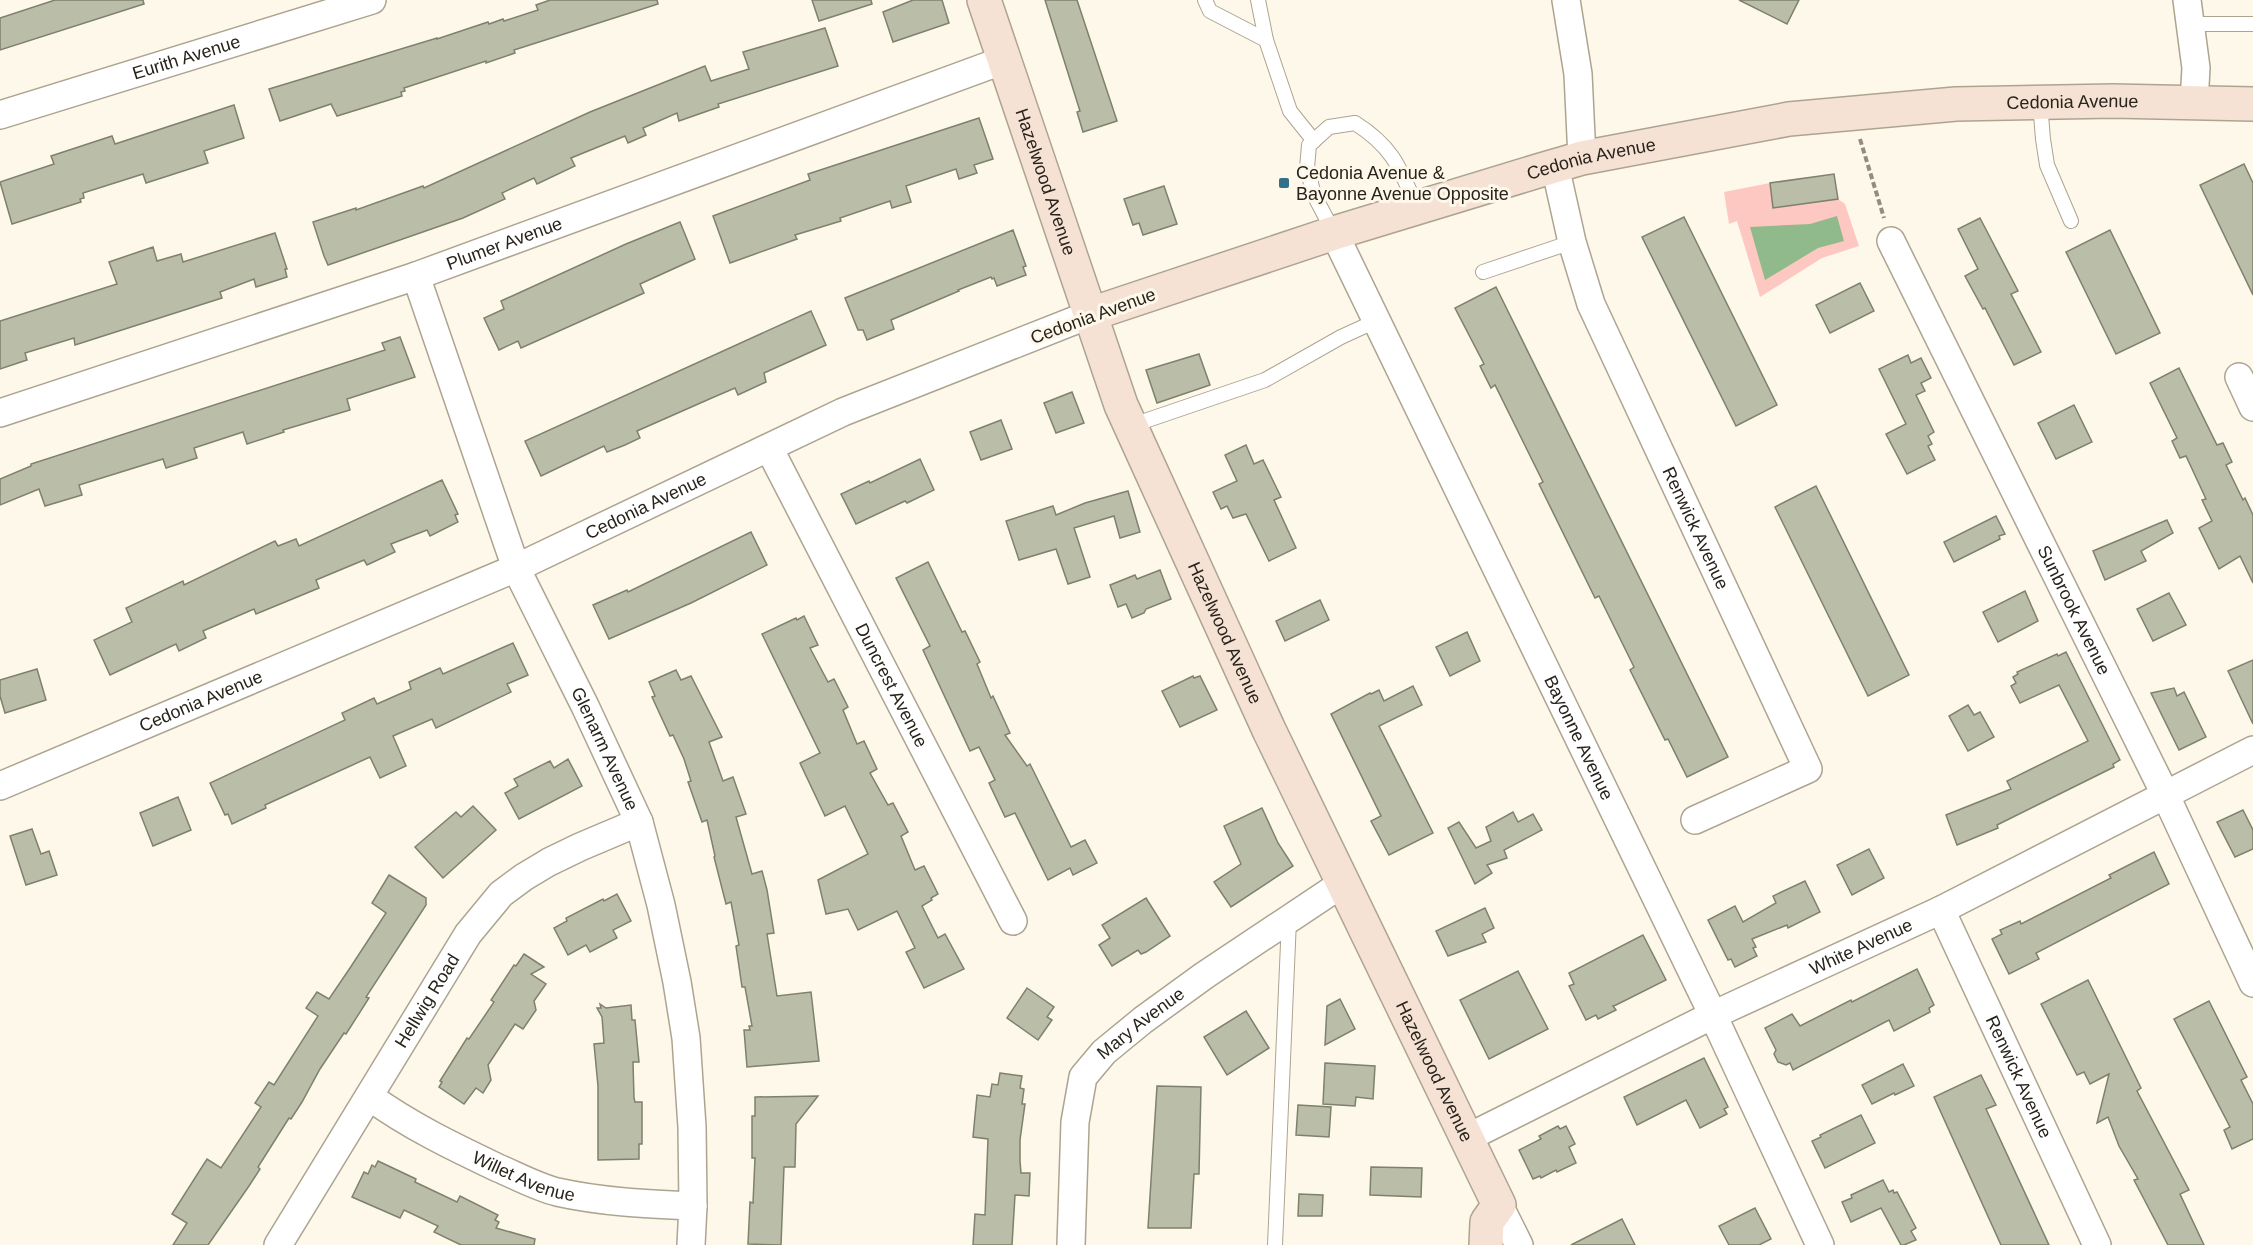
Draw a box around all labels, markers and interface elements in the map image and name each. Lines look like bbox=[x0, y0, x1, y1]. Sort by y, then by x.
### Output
street label: Eurith Avenue bbox=[130, 31, 243, 83]
street label: Cedonia Avenue bbox=[2006, 91, 2139, 113]
street label: Hazelwood Avenue bbox=[1011, 106, 1080, 258]
street label: Cedonia Avenue bbox=[1524, 134, 1657, 184]
place label: Cedonia Avenue & Bayonne Avenue Opposite bbox=[1296, 163, 1509, 204]
marker: Cedonia Avenue & Bayonne Avenue Opposite bbox=[1277, 176, 1291, 190]
street label: Plumer Avenue bbox=[444, 213, 565, 274]
street label: Cedonia Avenue bbox=[1028, 284, 1158, 348]
street label: Renwick Avenue bbox=[1658, 464, 1733, 592]
street label: Cedonia Avenue bbox=[582, 469, 710, 543]
street label: Sunbrook Avenue bbox=[2033, 542, 2114, 678]
street label: Hazelwood Avenue bbox=[1184, 559, 1266, 707]
street label: Duncrest Avenue bbox=[851, 620, 932, 751]
street label: Cedonia Avenue bbox=[136, 666, 265, 736]
street label: Bayonne Avenue bbox=[1540, 672, 1617, 803]
street label: Glenarm Avenue bbox=[567, 684, 642, 814]
street label: White Avenue bbox=[1807, 915, 1916, 979]
street label: Hellwig Road bbox=[391, 950, 463, 1051]
street label: Mary Avenue bbox=[1093, 983, 1188, 1063]
street label: Hazelwood Avenue bbox=[1392, 998, 1477, 1145]
street label: Renwick Avenue bbox=[1982, 1012, 2056, 1141]
street label: Willet Avenue bbox=[469, 1147, 577, 1205]

